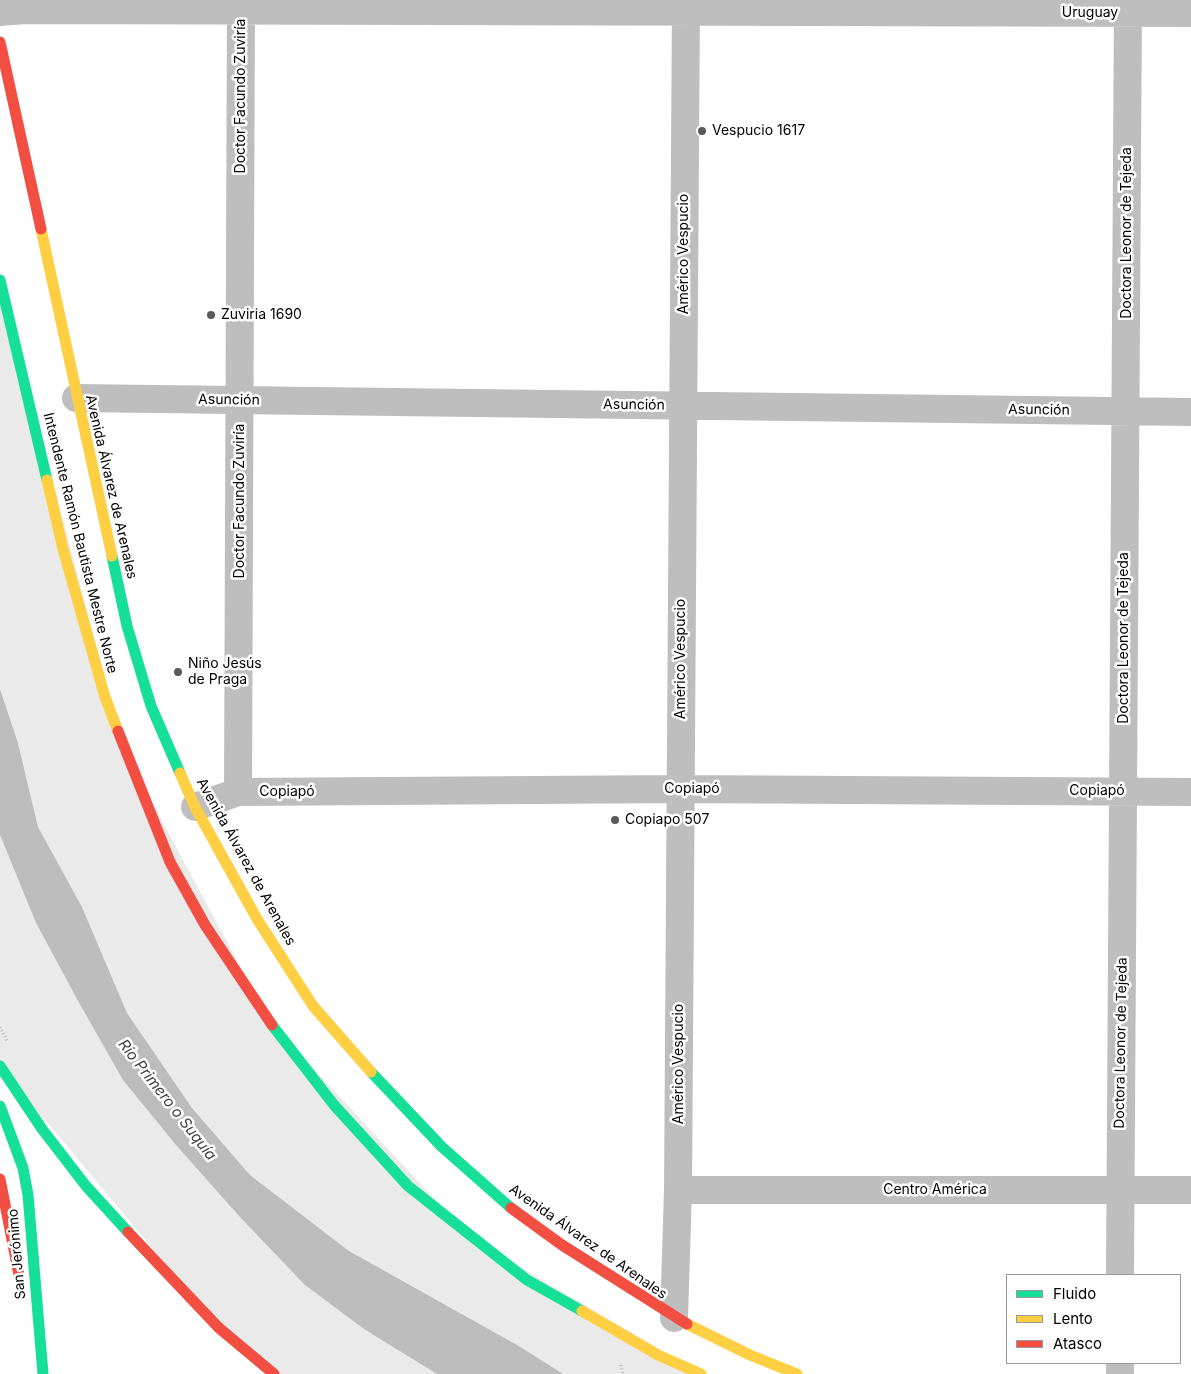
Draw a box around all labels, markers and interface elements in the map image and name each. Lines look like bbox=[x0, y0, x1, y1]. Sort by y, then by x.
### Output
street label: Uruguay bbox=[1062, 5, 1118, 21]
street label: Doctor Facundo Zuviría bbox=[233, 19, 249, 173]
place label: Vespucio 1617 bbox=[712, 123, 805, 139]
marker: Vespucio 1617 bbox=[696, 125, 708, 137]
street label: Doctora Leonor de Tejeda bbox=[1119, 147, 1135, 319]
street label: Américo Vespucio bbox=[676, 194, 692, 314]
place label: Zuviria 1690 bbox=[221, 307, 302, 323]
marker: Zuviria 1690 bbox=[205, 309, 217, 321]
street label: Asunción bbox=[198, 391, 260, 409]
street label: Avenida Álvarez de Arenales bbox=[82, 393, 140, 581]
street label: Asunción bbox=[603, 396, 665, 414]
street label: Asunción bbox=[1008, 401, 1070, 419]
street label: Intendente Ramón Bautista Mestre Norte bbox=[39, 411, 121, 675]
street label: Doctor Facundo Zuviría bbox=[232, 424, 248, 578]
street label: Doctora Leonor de Tejeda bbox=[1116, 552, 1132, 724]
street label: Américo Vespucio bbox=[673, 599, 689, 719]
place label: Niño Jesús de Praga bbox=[188, 656, 262, 689]
marker: Niño Jesús de Praga bbox=[172, 666, 184, 678]
street label: Avenida Álvarez de Arenales bbox=[193, 775, 299, 949]
street label: Copiapó bbox=[664, 781, 720, 797]
street label: Copiapó bbox=[1069, 783, 1125, 799]
street label: Copiapó bbox=[259, 784, 315, 800]
place label: Copiapo 507 bbox=[625, 812, 709, 828]
marker: Copiapo 507 bbox=[609, 814, 621, 826]
street label: Doctora Leonor de Tejeda bbox=[1111, 957, 1131, 1129]
street label: Américo Vespucio bbox=[671, 1004, 687, 1124]
water label: Río Primero o Suquía bbox=[114, 1036, 220, 1164]
street label: Avenida Álvarez de Arenales bbox=[506, 1181, 670, 1303]
street label: Centro América bbox=[883, 1182, 987, 1198]
street label: San Jerónimo bbox=[5, 1208, 29, 1300]
legend bbox=[1006, 1274, 1181, 1364]
text: Fluido bbox=[1053, 1284, 1096, 1303]
text: Lento bbox=[1053, 1309, 1093, 1328]
text: Atasco bbox=[1053, 1334, 1102, 1353]

